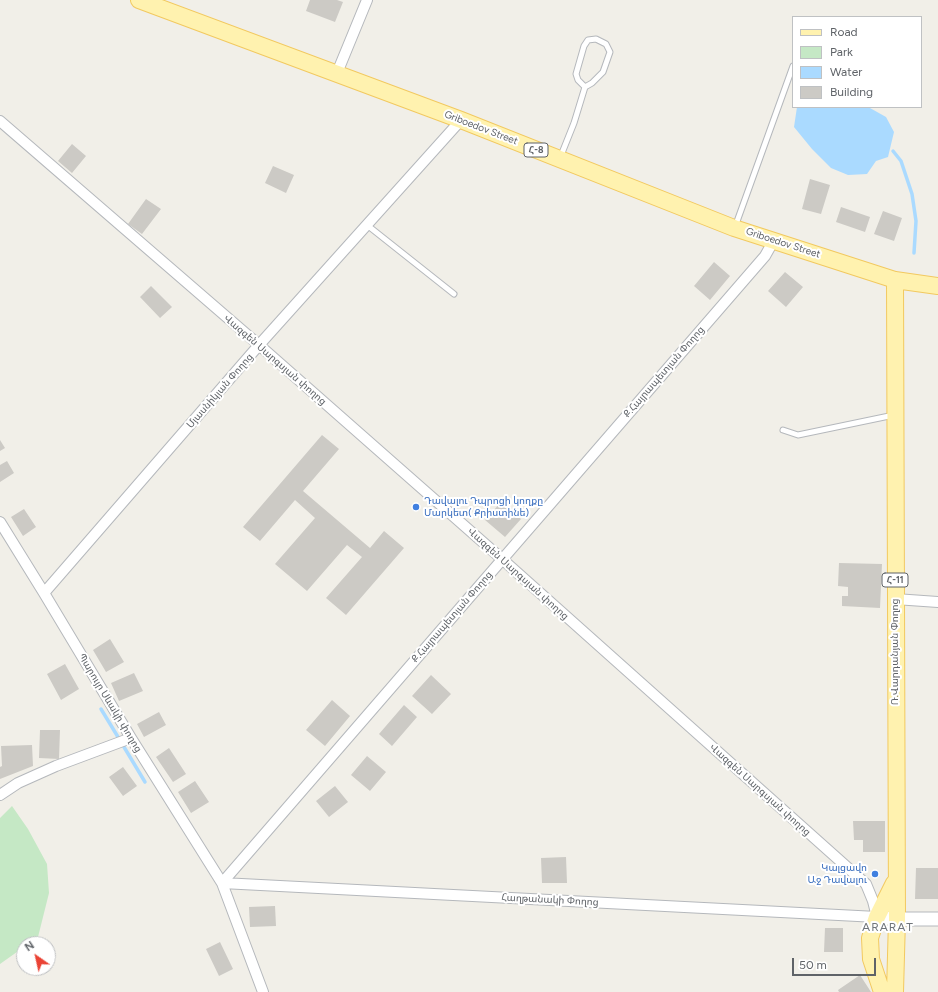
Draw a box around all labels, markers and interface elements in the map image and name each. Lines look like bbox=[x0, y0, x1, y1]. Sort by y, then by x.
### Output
legend bbox=[792, 16, 922, 108]
text: Road bbox=[830, 25, 858, 39]
text: Park bbox=[830, 45, 853, 59]
text: Water bbox=[830, 65, 862, 79]
text: Building bbox=[830, 85, 873, 99]
street label: Griboedov Street bbox=[443, 108, 519, 148]
road number: Հ-8 bbox=[524, 143, 548, 157]
street label: Griboedov Street bbox=[744, 225, 822, 261]
street label: Վազգեն Սարգսյան փողոց bbox=[221, 312, 329, 408]
street label: Ք.Հայրապետյան Փողոց bbox=[621, 324, 707, 420]
street label: Մյասնիկյան Փողոց bbox=[184, 351, 256, 431]
place label: Դավալու Դպրոցի կողքը Մարկետ( Քրիստինե) bbox=[424, 495, 543, 518]
marker: Դավալու Դպրոցի կողքը Մարկետ( Քրիստինե) bbox=[411, 502, 421, 512]
street label: Վազգեն Սարգսյան փողոց bbox=[465, 525, 571, 623]
street label: Ք.Հայրապետյան Փողոց bbox=[409, 569, 495, 665]
road number: Հ-11 bbox=[882, 573, 908, 587]
street label: Ռ.Վարդանյան Փողոց bbox=[889, 599, 901, 705]
street label: Պարույր Սևակի փողոց bbox=[76, 651, 144, 755]
street label: Վազգեն Սարգսյան փողոց bbox=[707, 741, 813, 839]
place label: Կալցավո Աջ Դավալու bbox=[808, 862, 867, 886]
marker: Կալցավո Աջ Դավալու bbox=[870, 869, 880, 879]
street label: Հաղթանակի Փողոց bbox=[501, 891, 599, 909]
district label: ARARAT bbox=[862, 920, 914, 934]
north arrow bbox=[16, 936, 56, 976]
text: N bbox=[22, 939, 37, 954]
scale bar bbox=[794, 950, 878, 976]
text: 50 m bbox=[799, 958, 827, 972]

